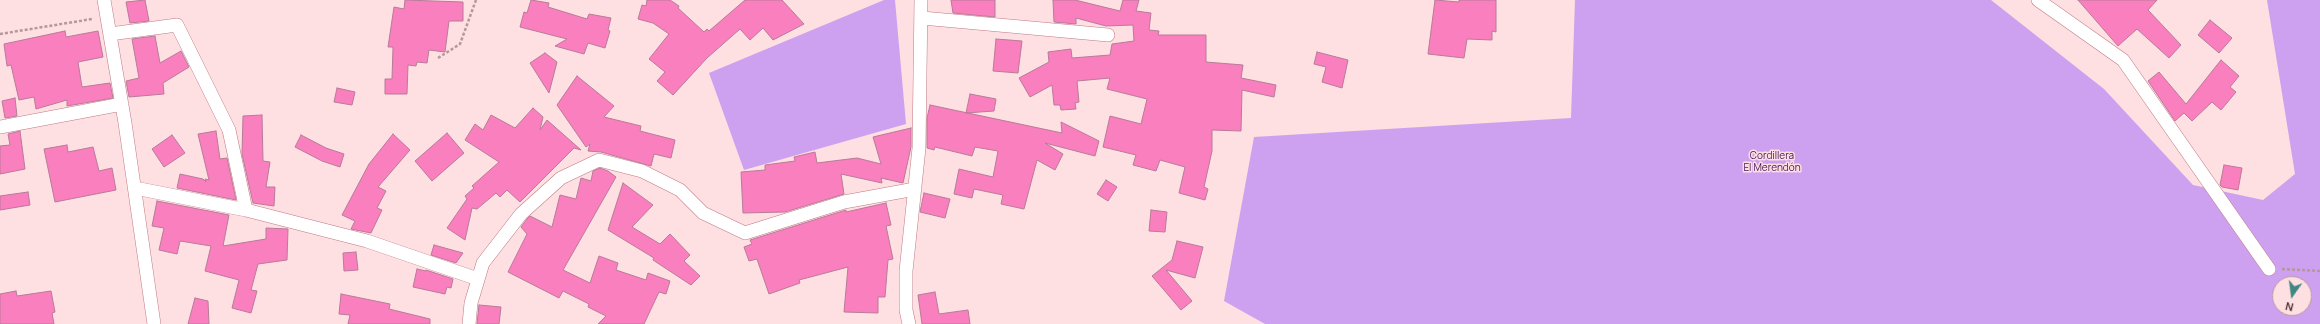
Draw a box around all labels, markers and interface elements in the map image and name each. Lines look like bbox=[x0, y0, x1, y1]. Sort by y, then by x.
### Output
park label: Cordillera El Merendón bbox=[1743, 150, 1801, 174]
north arrow bbox=[2272, 276, 2312, 316]
text: N bbox=[2284, 299, 2295, 315]

